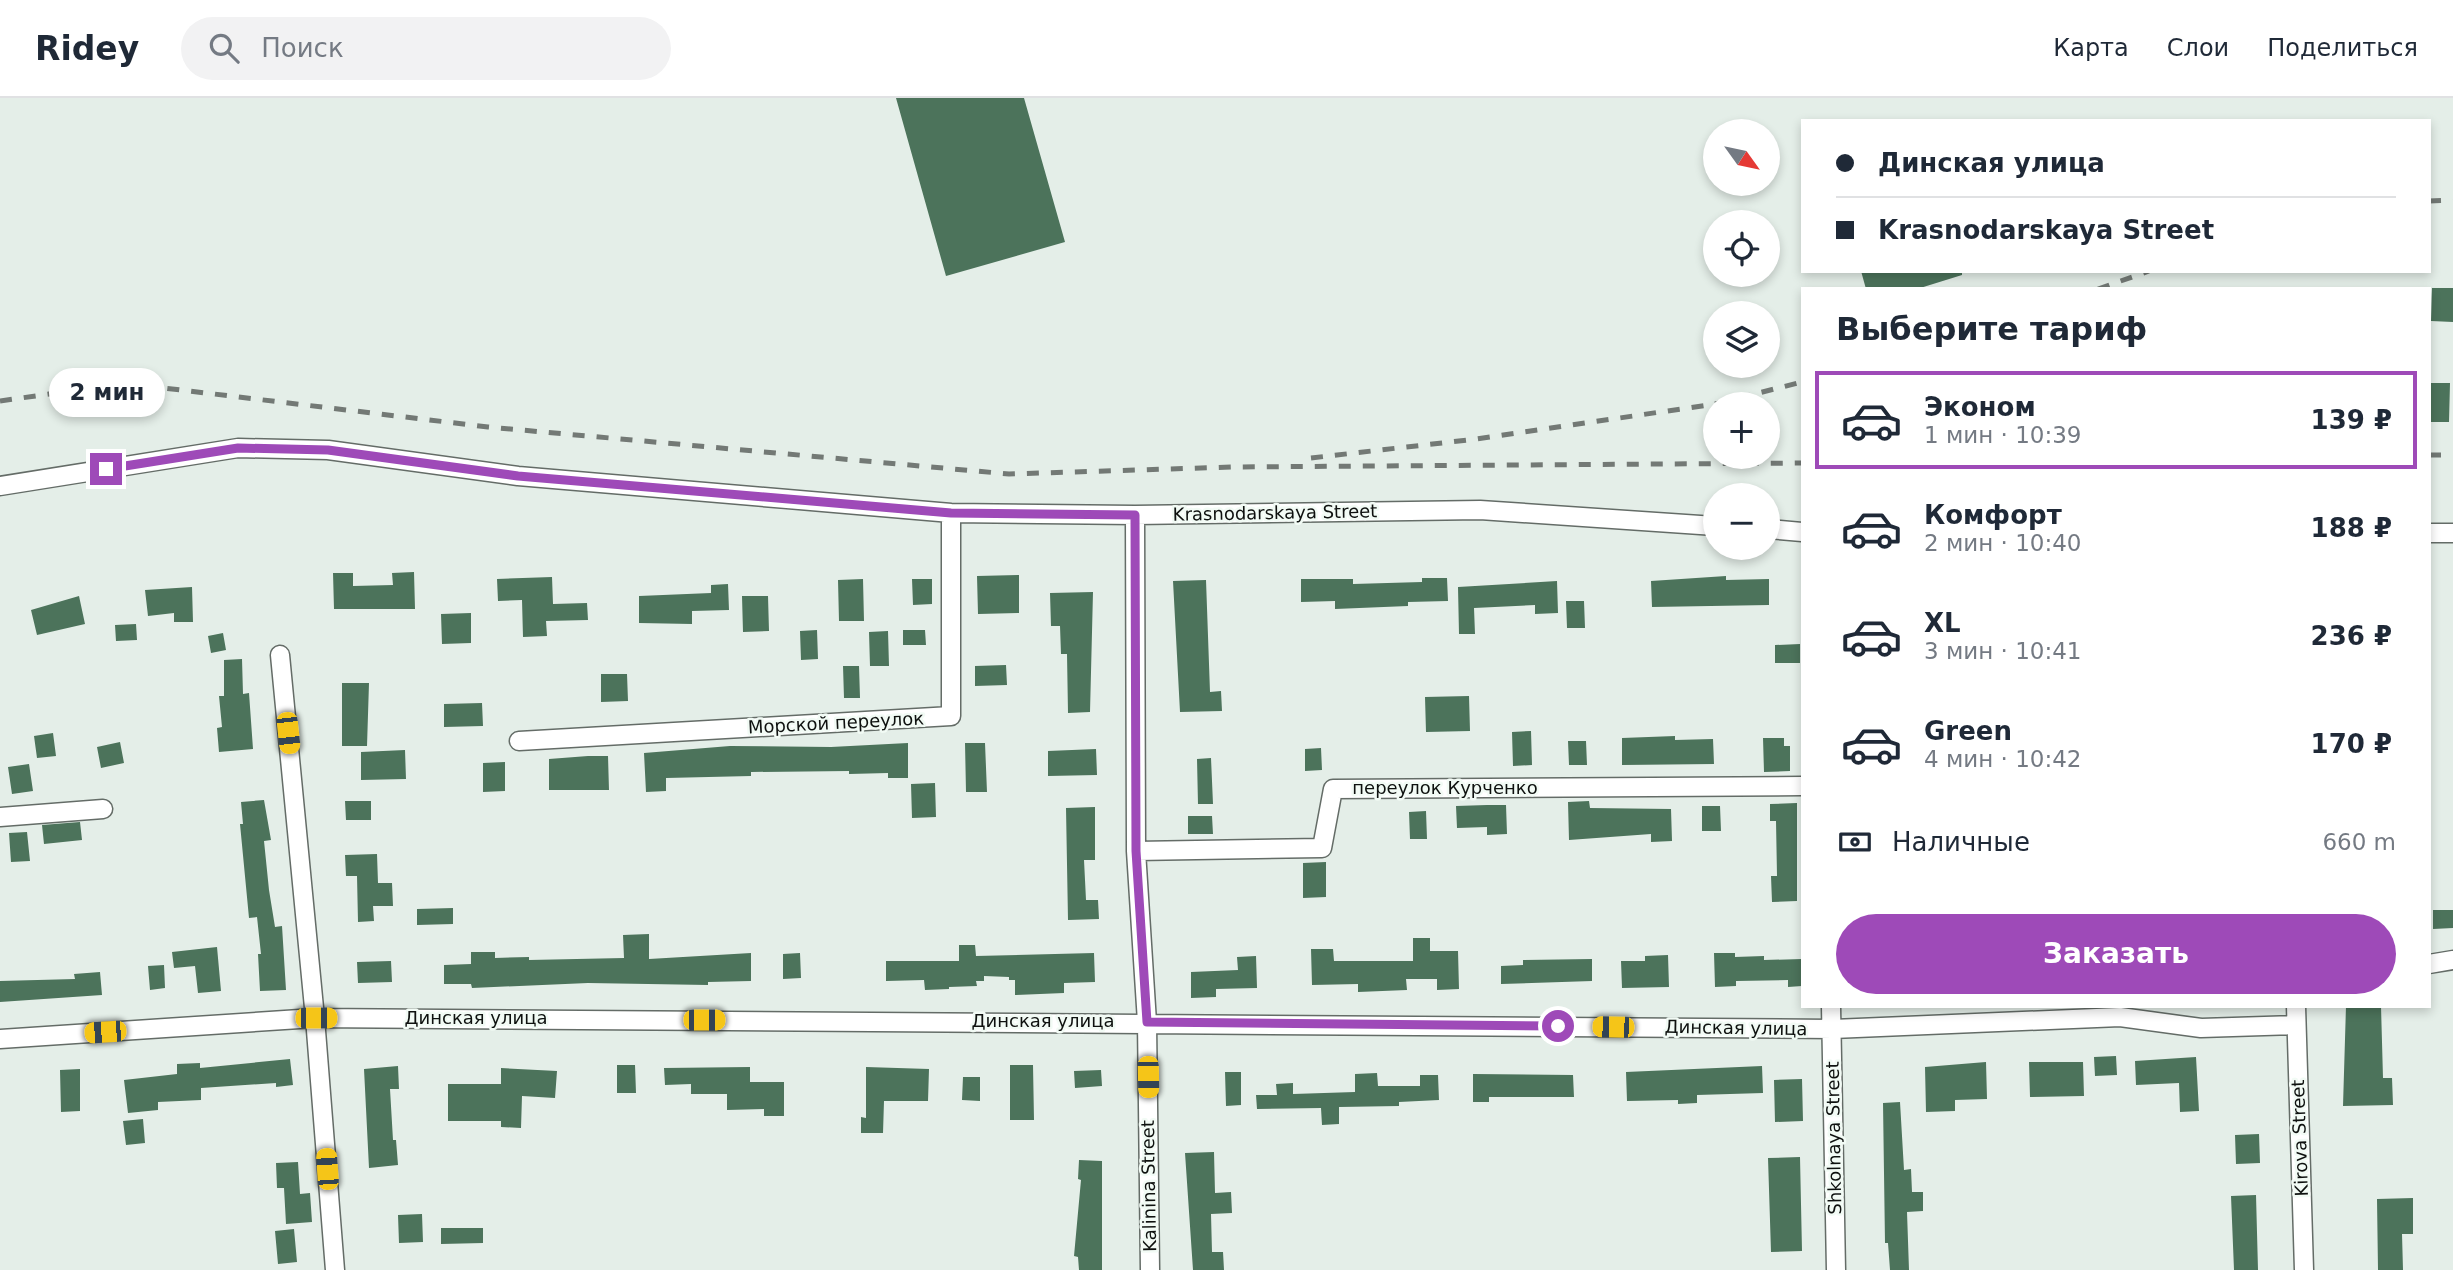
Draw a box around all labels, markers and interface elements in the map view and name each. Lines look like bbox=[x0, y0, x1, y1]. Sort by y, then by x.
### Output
search box bbox=[181, 17, 671, 80]
text: Ridey bbox=[35, 29, 139, 68]
icon: search bbox=[205, 29, 243, 67]
text: Поиск bbox=[261, 33, 344, 63]
text: Карта bbox=[2053, 34, 2129, 62]
text: Слои bbox=[2167, 34, 2229, 62]
text: Поделиться bbox=[2267, 34, 2418, 62]
north arrow bbox=[1703, 119, 1780, 196]
map controls bbox=[1703, 119, 1780, 560]
text: Динская улица bbox=[1878, 148, 2105, 178]
button: locate bbox=[1703, 210, 1780, 287]
text: Krasnodarskaya Street bbox=[1878, 215, 2214, 245]
button: layers bbox=[1703, 301, 1780, 378]
text: Выберите тариф bbox=[1836, 310, 2147, 348]
callout: 2 мин bbox=[48, 368, 164, 416]
text: 2 мин bbox=[70, 379, 144, 405]
icon: car bbox=[1840, 389, 1903, 452]
button: + bbox=[1703, 392, 1780, 469]
text: Эконом bbox=[1924, 392, 2036, 422]
text: 139 ₽ bbox=[2311, 405, 2392, 435]
text: 1 мин · 10:39 bbox=[1924, 422, 2082, 448]
route end bbox=[90, 453, 122, 485]
button: − bbox=[1703, 483, 1780, 560]
icon: car bbox=[1840, 497, 1903, 560]
street label: Krasnodarskaya Street bbox=[1173, 500, 1377, 525]
text: Комфорт bbox=[1924, 500, 2062, 530]
text: 188 ₽ bbox=[2311, 513, 2392, 543]
text: 2 мин · 10:40 bbox=[1924, 530, 2082, 556]
icon: car bbox=[1840, 605, 1903, 668]
text: XL bbox=[1924, 608, 1961, 638]
text: 236 ₽ bbox=[2311, 621, 2392, 651]
text: 3 мин · 10:41 bbox=[1924, 638, 2082, 664]
street label: Морской переулок bbox=[747, 707, 925, 738]
car bbox=[276, 711, 301, 755]
icon: car bbox=[1840, 713, 1903, 776]
text: Green bbox=[1924, 716, 2012, 746]
text: 170 ₽ bbox=[2311, 729, 2392, 759]
text: 4 мин · 10:42 bbox=[1924, 746, 2082, 772]
street label: переулок Курченко bbox=[1352, 777, 1538, 798]
icon: cash bbox=[1836, 823, 1874, 861]
text: Наличные bbox=[1892, 827, 2030, 857]
text: 660 m bbox=[2322, 829, 2396, 855]
button: Заказать bbox=[1836, 914, 2396, 994]
street label: Динская улица bbox=[404, 1007, 548, 1028]
car bbox=[296, 1008, 338, 1029]
car bbox=[684, 1010, 726, 1031]
street label: Динская улица bbox=[971, 1010, 1115, 1031]
route start bbox=[1542, 1010, 1574, 1042]
car bbox=[1592, 1016, 1635, 1038]
street label: Динская улица bbox=[1664, 1016, 1808, 1039]
car bbox=[84, 1020, 127, 1044]
car bbox=[1138, 1056, 1159, 1098]
street label: Shkolnaya Street bbox=[1822, 1061, 1845, 1215]
street label: Kirova Street bbox=[2287, 1079, 2312, 1197]
street label: Kalinina Street bbox=[1137, 1120, 1160, 1252]
car bbox=[316, 1147, 339, 1191]

